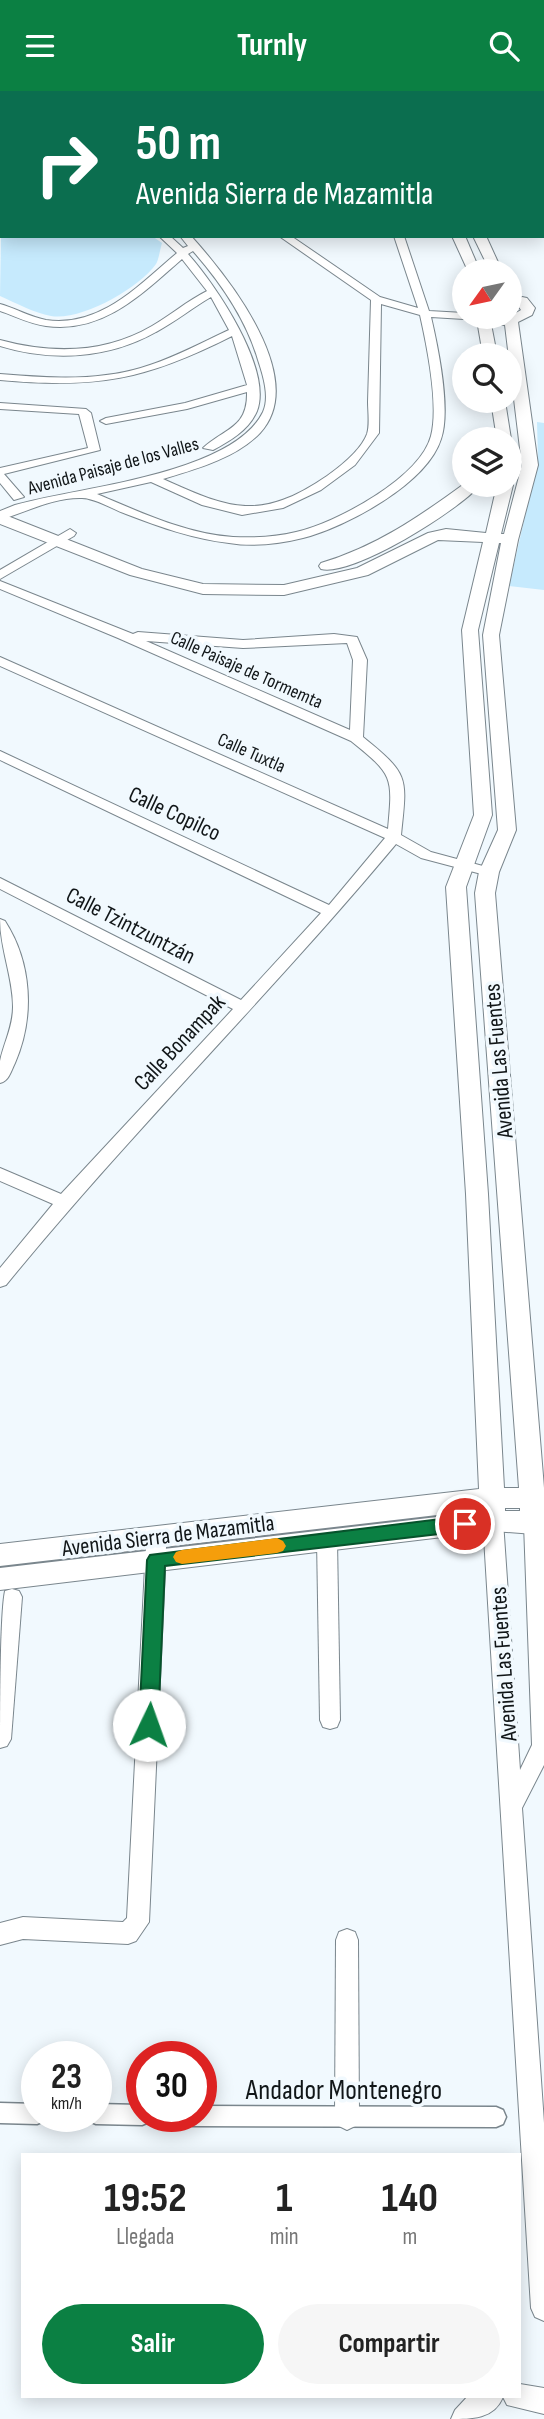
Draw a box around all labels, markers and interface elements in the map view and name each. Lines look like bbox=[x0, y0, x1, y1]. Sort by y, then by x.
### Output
text: Turnly bbox=[237, 26, 307, 65]
icon: menu bbox=[21, 27, 59, 65]
icon: search bbox=[485, 27, 523, 65]
text: 50 m bbox=[136, 115, 221, 174]
icon: right bbox=[21, 119, 112, 210]
text: Avenida Sierra de Mazamitla bbox=[136, 175, 433, 214]
north arrow bbox=[452, 259, 522, 329]
map controls bbox=[452, 259, 522, 497]
button: search bbox=[452, 343, 522, 413]
button: layers bbox=[452, 427, 522, 497]
street label: Avenida Paisaje de los Valles bbox=[24, 433, 202, 501]
street label: Calle Paisaje de Tormemta bbox=[167, 626, 326, 714]
street label: Calle Tuxtla bbox=[214, 728, 289, 778]
street label: Calle Copilco bbox=[124, 780, 225, 847]
street label: Calle Tzintzuntzán bbox=[61, 881, 200, 970]
street label: Avenida Las Fuentes bbox=[478, 983, 520, 1140]
street label: Calle Bonampak bbox=[128, 989, 232, 1097]
pin bbox=[435, 1494, 495, 1554]
icon: arrive bbox=[446, 1505, 484, 1543]
street label: Avenida Sierra de Mazamitla bbox=[59, 1509, 276, 1563]
street label: Avenida Las Fuentes bbox=[485, 1586, 523, 1743]
position arrow bbox=[112, 1688, 186, 1762]
speed limit sign: 30 bbox=[126, 2041, 217, 2132]
text: 23 bbox=[51, 2056, 82, 2099]
street label: Andador Montenegro bbox=[245, 2074, 442, 2107]
text: km/h bbox=[51, 2093, 82, 2114]
text: 19:52 bbox=[104, 2173, 187, 2224]
text: 1 bbox=[276, 2173, 292, 2224]
text: 140 bbox=[382, 2173, 438, 2224]
text: Llegada bbox=[116, 2223, 174, 2251]
text: min bbox=[270, 2223, 299, 2251]
text: m bbox=[402, 2223, 417, 2251]
button: Salir bbox=[42, 2304, 264, 2384]
button: Compartir bbox=[278, 2304, 500, 2384]

